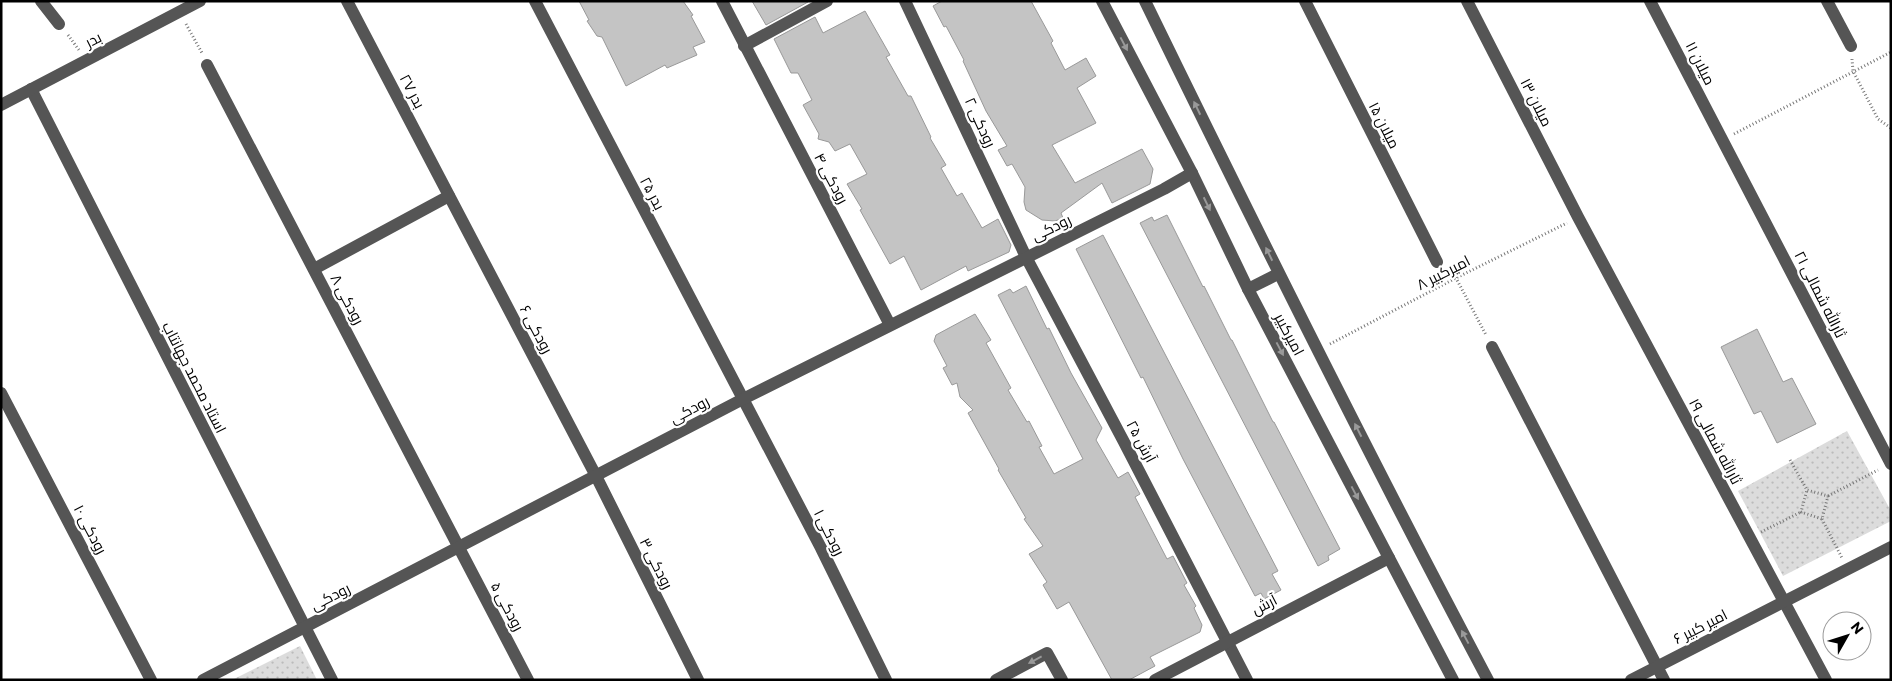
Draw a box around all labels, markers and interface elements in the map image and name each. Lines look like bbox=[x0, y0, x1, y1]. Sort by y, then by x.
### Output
street label: بدر bbox=[81, 27, 105, 52]
one-way arrow bbox=[1120, 37, 1128, 52]
street label: میلان ۱۱ bbox=[1681, 38, 1720, 89]
street label: بدر ۲۷ bbox=[396, 71, 429, 112]
street label: میلان ۱۳ bbox=[1515, 75, 1557, 130]
street label: رودکی ۲ bbox=[960, 94, 1000, 151]
street label: میلان ۱۵ bbox=[1364, 99, 1404, 152]
one-way arrow bbox=[1193, 101, 1201, 115]
street label: رودکی ۴ bbox=[809, 150, 853, 207]
street label: بدر ۲۵ bbox=[636, 173, 669, 213]
one-way arrow bbox=[1203, 197, 1211, 211]
street label: رودکی bbox=[1028, 210, 1075, 246]
one-way arrow bbox=[1265, 247, 1273, 261]
street label: ثارالله شمالی ۲۱ bbox=[1790, 248, 1851, 341]
street label: امیرکبیر ۸ bbox=[1413, 251, 1473, 294]
street label: رودکی ۸ bbox=[326, 271, 369, 328]
street label: رودکی ۶ bbox=[515, 302, 557, 357]
street label: امیرکبیر bbox=[1270, 309, 1309, 359]
street label: استاد محمد جهانتاب bbox=[157, 318, 231, 437]
one-way arrow bbox=[1276, 342, 1284, 357]
street label: رودکی bbox=[666, 391, 713, 429]
street label: ثارالله شمالی ۱۹ bbox=[1684, 395, 1746, 488]
street label: آرش ۲۵ bbox=[1122, 417, 1161, 466]
one-way arrow bbox=[1354, 423, 1362, 437]
one-way arrow bbox=[1351, 486, 1359, 501]
street label: رودکی ۱۰ bbox=[69, 501, 111, 558]
street label: رودکی ۱ bbox=[809, 506, 849, 559]
street label: رودکی ۳ bbox=[635, 534, 678, 593]
street label: رودکی bbox=[307, 578, 354, 615]
street label: رودکی ۵ bbox=[486, 578, 528, 635]
street label: آرش bbox=[1248, 590, 1281, 620]
street label: امیر کبیر ۶ bbox=[1670, 605, 1730, 648]
north arrow bbox=[1822, 611, 1872, 661]
text: N bbox=[1848, 618, 1867, 637]
one-way arrow bbox=[1461, 629, 1469, 644]
one-way arrow bbox=[1028, 655, 1042, 664]

